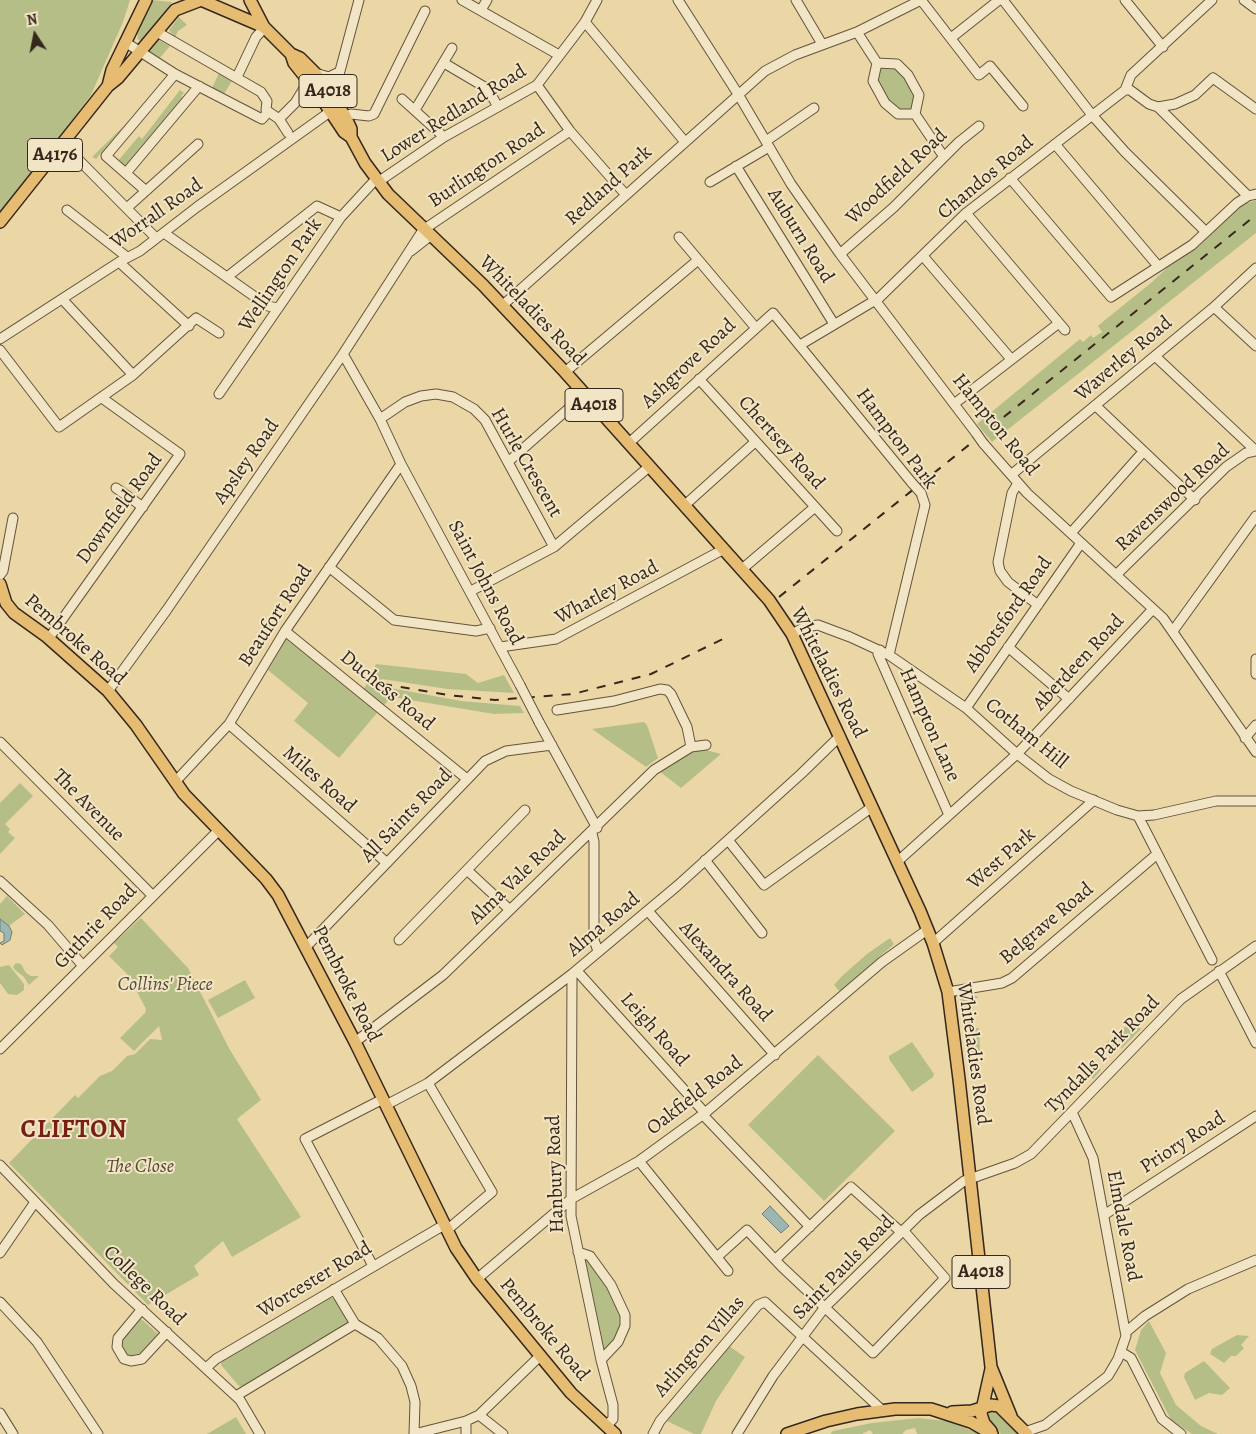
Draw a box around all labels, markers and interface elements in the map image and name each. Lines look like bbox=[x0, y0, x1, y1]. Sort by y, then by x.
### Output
text: N bbox=[25, 9, 39, 30]
north arrow bbox=[10, 10, 60, 60]
street label: Lower Redland Road bbox=[377, 60, 531, 168]
road number: A4018 bbox=[299, 74, 357, 108]
street label: Burlington Road bbox=[424, 118, 550, 214]
street label: Woodfield Road bbox=[841, 124, 953, 230]
street label: Chandos Road bbox=[933, 131, 1039, 225]
road number: A4176 bbox=[28, 138, 82, 172]
street label: Redland Park bbox=[561, 141, 657, 231]
street label: Worrall Road bbox=[106, 174, 208, 254]
street label: Auburn Road bbox=[761, 184, 839, 288]
street label: Wellington Park bbox=[234, 214, 328, 336]
street label: Whiteladies Road bbox=[474, 251, 590, 371]
street label: Waverley Road bbox=[1071, 311, 1177, 407]
street label: Ashgrove Road bbox=[637, 314, 741, 414]
street label: Hampton Road bbox=[947, 369, 1043, 481]
street label: Hampton Park bbox=[850, 384, 942, 494]
road number: A4018 bbox=[565, 388, 623, 422]
street label: Chertsey Road bbox=[733, 391, 829, 495]
street label: Hurle Crescent bbox=[485, 404, 567, 522]
street label: Apsley Road bbox=[209, 415, 285, 509]
street label: Ravenswood Road bbox=[1111, 439, 1235, 557]
street label: Downfield Road bbox=[72, 449, 168, 569]
street label: Saint Johns Road bbox=[442, 517, 528, 649]
street label: Abbotsford Road bbox=[960, 552, 1058, 678]
street label: Whatley Road bbox=[551, 556, 663, 630]
street label: Beaufort Road bbox=[234, 560, 318, 672]
street label: Pembroke Road bbox=[19, 589, 131, 691]
street label: Whiteladies Road bbox=[785, 604, 871, 742]
street label: Aberdeen Road bbox=[1028, 610, 1130, 716]
street label: Duchess Road bbox=[335, 646, 439, 736]
street label: Hampton Lane bbox=[893, 664, 965, 786]
street label: Cotham Hill bbox=[980, 693, 1072, 775]
street label: Miles Road bbox=[277, 741, 361, 819]
street label: All Saints Road bbox=[356, 764, 458, 868]
street label: The Avenue bbox=[47, 765, 129, 847]
street label: West Park bbox=[963, 823, 1041, 895]
street label: Alma Vale Road bbox=[465, 826, 571, 930]
street label: Belgrave Road bbox=[995, 878, 1099, 970]
street label: Guthrie Road bbox=[50, 879, 142, 975]
street label: Alma Road bbox=[563, 888, 645, 962]
street label: Alexandra Road bbox=[674, 917, 776, 1027]
street label: Pembroke Road bbox=[306, 922, 386, 1046]
park label: Collins' Piece bbox=[117, 973, 213, 997]
street label: Whiteladies Road bbox=[951, 981, 995, 1127]
street label: Leigh Road bbox=[615, 988, 693, 1072]
street label: Tyndalls Park Road bbox=[1041, 991, 1165, 1119]
street label: Oakfield Road bbox=[642, 1051, 748, 1141]
street label: Priory Road bbox=[1136, 1107, 1230, 1179]
street label: Hanbury Road bbox=[542, 1114, 570, 1234]
district label: CLIFTON bbox=[20, 1116, 128, 1146]
park label: The Close bbox=[106, 1155, 174, 1179]
street label: Elmdale Road bbox=[1100, 1168, 1146, 1284]
street label: Saint Pauls Road bbox=[788, 1211, 900, 1325]
street label: Worcester Road bbox=[254, 1237, 376, 1323]
street label: College Road bbox=[98, 1241, 190, 1331]
road number: A4018 bbox=[952, 1256, 1010, 1288]
street label: Pembroke Road bbox=[494, 1273, 594, 1387]
street label: Arlington Villas bbox=[650, 1292, 750, 1402]

